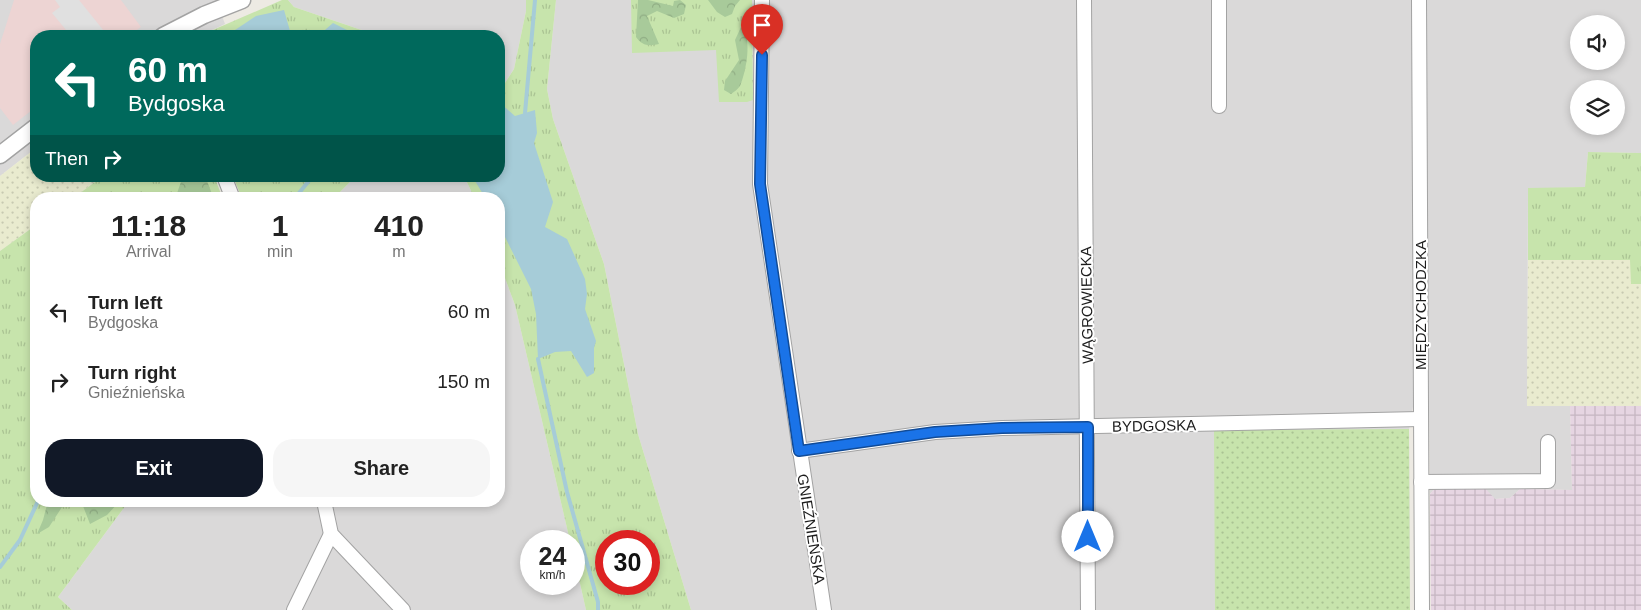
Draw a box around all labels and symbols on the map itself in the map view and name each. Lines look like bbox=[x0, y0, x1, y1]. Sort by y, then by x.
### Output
pin bbox=[741, 4, 783, 55]
street label: MIĘDZYCHODZKA bbox=[1412, 240, 1429, 370]
street label: WĄGROWIECKA bbox=[1077, 246, 1096, 364]
street label: BYDGOSKA bbox=[1112, 416, 1196, 435]
street label: GNIEŹNIEŃSKA bbox=[794, 472, 829, 585]
position arrow bbox=[1061, 510, 1113, 562]
speed limit sign: 30 bbox=[595, 530, 660, 595]

